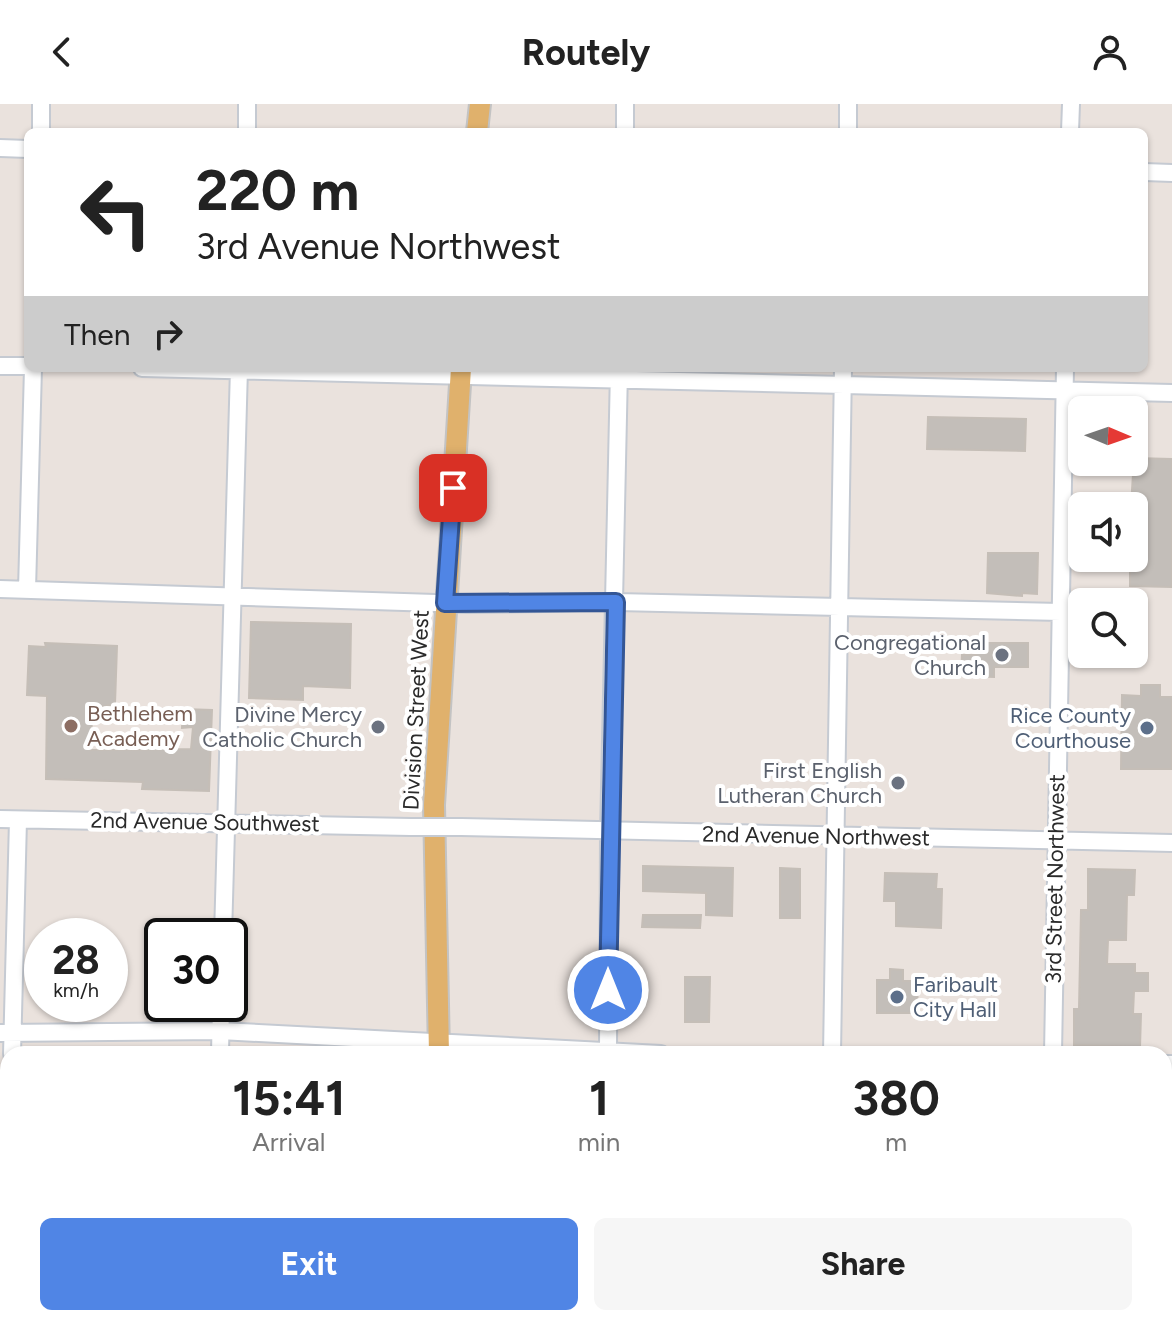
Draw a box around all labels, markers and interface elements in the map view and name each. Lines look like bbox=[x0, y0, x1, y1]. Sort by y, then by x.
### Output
icon: back bbox=[40, 30, 84, 74]
icon: person bbox=[1088, 30, 1132, 74]
text: Routely bbox=[522, 31, 650, 74]
text: 220 m bbox=[196, 157, 359, 224]
icon: left bbox=[64, 160, 168, 264]
text: 3rd Avenue Northwest bbox=[196, 225, 561, 268]
icon: right bbox=[146, 312, 190, 356]
text: Then bbox=[64, 316, 130, 353]
north arrow bbox=[1068, 396, 1148, 476]
map controls bbox=[1068, 396, 1148, 668]
pin bbox=[419, 454, 487, 522]
icon: arrive bbox=[431, 466, 475, 510]
button: sound bbox=[1068, 492, 1148, 572]
button: search bbox=[1068, 588, 1148, 668]
street label: Division Street West bbox=[397, 609, 435, 811]
place label: Congregational Church bbox=[834, 629, 986, 681]
marker: Congregational Church bbox=[993, 646, 1011, 664]
place label: Bethlehem Academy bbox=[87, 700, 193, 752]
place label: Divine Mercy Catholic Church bbox=[202, 701, 362, 753]
place label: Rice County Courthouse bbox=[1010, 702, 1131, 754]
marker: Bethlehem Academy bbox=[62, 717, 80, 735]
marker: Divine Mercy Catholic Church bbox=[369, 718, 387, 736]
marker: Rice County Courthouse bbox=[1138, 719, 1156, 737]
place label: First English Lutheran Church bbox=[717, 757, 882, 809]
marker: First English Lutheran Church bbox=[889, 774, 907, 792]
street label: 3rd Street Northwest bbox=[1040, 774, 1070, 984]
street label: 2nd Avenue Southwest bbox=[90, 807, 320, 837]
street label: 2nd Avenue Northwest bbox=[702, 821, 930, 851]
speed limit sign: 30 bbox=[144, 918, 248, 1022]
text: 28 bbox=[52, 936, 100, 984]
position arrow bbox=[566, 948, 650, 1032]
place label: Faribault City Hall bbox=[913, 971, 998, 1023]
text: km/h bbox=[53, 978, 99, 1002]
marker: Faribault City Hall bbox=[888, 988, 906, 1006]
text: 15:41 bbox=[232, 1069, 345, 1127]
text: 1 bbox=[589, 1069, 609, 1127]
text: 380 bbox=[853, 1069, 940, 1127]
text: Arrival bbox=[252, 1126, 326, 1158]
text: min bbox=[578, 1126, 620, 1158]
text: m bbox=[885, 1126, 907, 1158]
button: Exit bbox=[40, 1218, 578, 1310]
button: Share bbox=[594, 1218, 1132, 1310]

